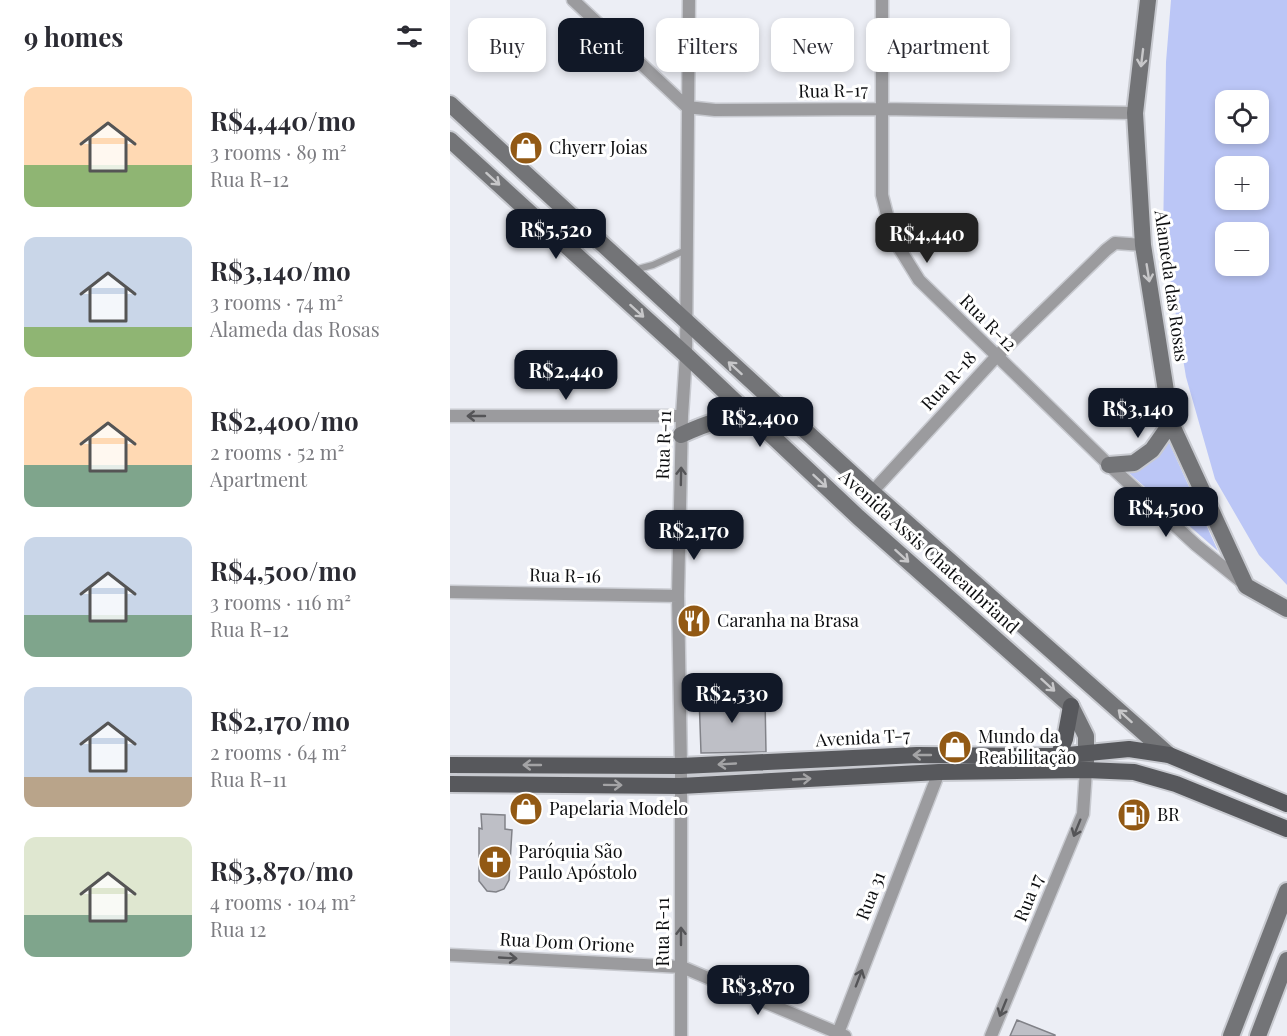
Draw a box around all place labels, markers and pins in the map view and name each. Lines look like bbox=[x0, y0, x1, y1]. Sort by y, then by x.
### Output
shop icon: Chyerr Joias bbox=[508, 130, 544, 166]
place label: Chyerr Joias bbox=[549, 135, 648, 159]
pin: R$5,520 bbox=[501, 209, 611, 260]
pin: R$4,440 bbox=[872, 213, 982, 264]
pin: R$2,440 bbox=[511, 350, 621, 401]
pin: R$3,140 bbox=[1083, 388, 1193, 439]
pin: R$2,400 bbox=[705, 397, 815, 448]
pin: R$4,500 bbox=[1111, 487, 1221, 538]
pin: R$2,170 bbox=[639, 510, 749, 561]
restaurant icon: Caranha na Brasa bbox=[676, 603, 712, 639]
place label: Caranha na Brasa bbox=[717, 608, 859, 632]
pin: R$2,530 bbox=[677, 673, 787, 724]
place label: Mundo da Reabilitação bbox=[978, 724, 1077, 769]
shop icon: Mundo da Reabilitação bbox=[937, 729, 973, 765]
shop icon: Papelaria Modelo bbox=[508, 791, 544, 827]
place label: Papelaria Modelo bbox=[549, 796, 688, 820]
fuel station icon: BR bbox=[1116, 797, 1152, 833]
place label: BR bbox=[1157, 802, 1180, 826]
place label: Paróquia São Paulo Apóstolo bbox=[518, 839, 637, 884]
church icon: Paróquia São Paulo Apóstolo bbox=[477, 844, 513, 880]
pin: R$3,870 bbox=[703, 965, 813, 1016]

